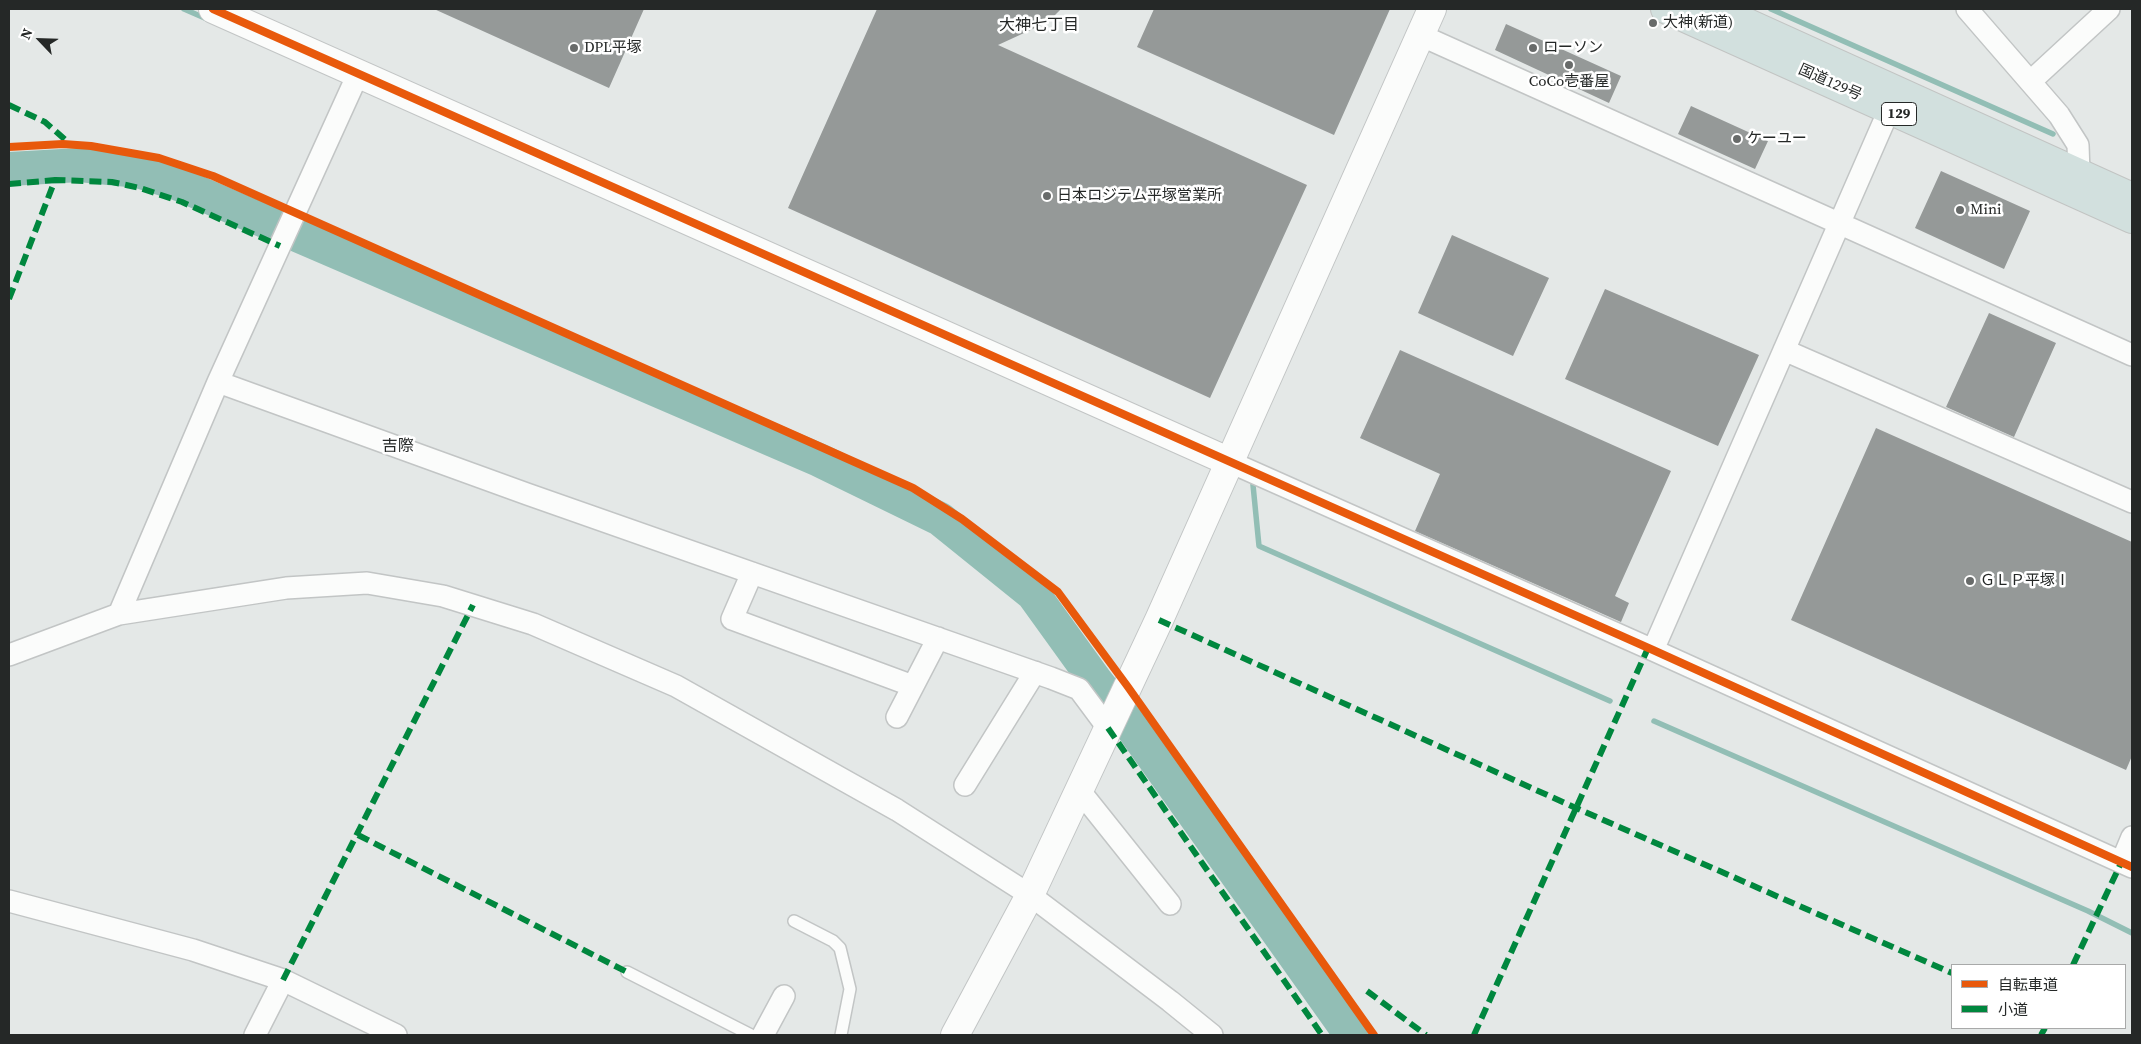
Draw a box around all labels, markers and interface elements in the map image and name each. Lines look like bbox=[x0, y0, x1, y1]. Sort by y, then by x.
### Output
place label: 大神(新道) bbox=[1663, 14, 1733, 32]
north arrow bbox=[15, 15, 65, 65]
district label: 大神七丁目 bbox=[999, 16, 1079, 36]
marker: 大神(新道) bbox=[1647, 17, 1659, 29]
text: N bbox=[15, 25, 38, 43]
place label: DPL平塚 bbox=[584, 39, 642, 57]
place label: ローソン bbox=[1543, 39, 1603, 57]
marker: DPL平塚 bbox=[568, 42, 580, 54]
marker: ローソン bbox=[1527, 42, 1539, 54]
marker: CoCo壱番屋 bbox=[1563, 59, 1575, 71]
street label: 国道129号 bbox=[1796, 61, 1864, 105]
place label: CoCo壱番屋 bbox=[1529, 73, 1609, 91]
road number: 129 bbox=[1882, 102, 1916, 126]
place label: ケーユー bbox=[1747, 130, 1807, 148]
marker: ケーユー bbox=[1731, 133, 1743, 145]
place label: 日本ロジテム平塚営業所 bbox=[1057, 187, 1222, 205]
marker: 日本ロジテム平塚営業所 bbox=[1041, 190, 1053, 202]
place label: Mini bbox=[1970, 201, 2002, 219]
marker: Mini bbox=[1954, 204, 1966, 216]
district label: 吉際 bbox=[382, 437, 414, 457]
place label: ＧＬＰ平塚Ⅰ bbox=[1980, 572, 2070, 590]
marker: ＧＬＰ平塚Ⅰ bbox=[1964, 575, 1976, 587]
legend bbox=[1951, 964, 2126, 1029]
text: 自転車道 bbox=[1998, 974, 2058, 995]
text: 小道 bbox=[1998, 999, 2028, 1020]

